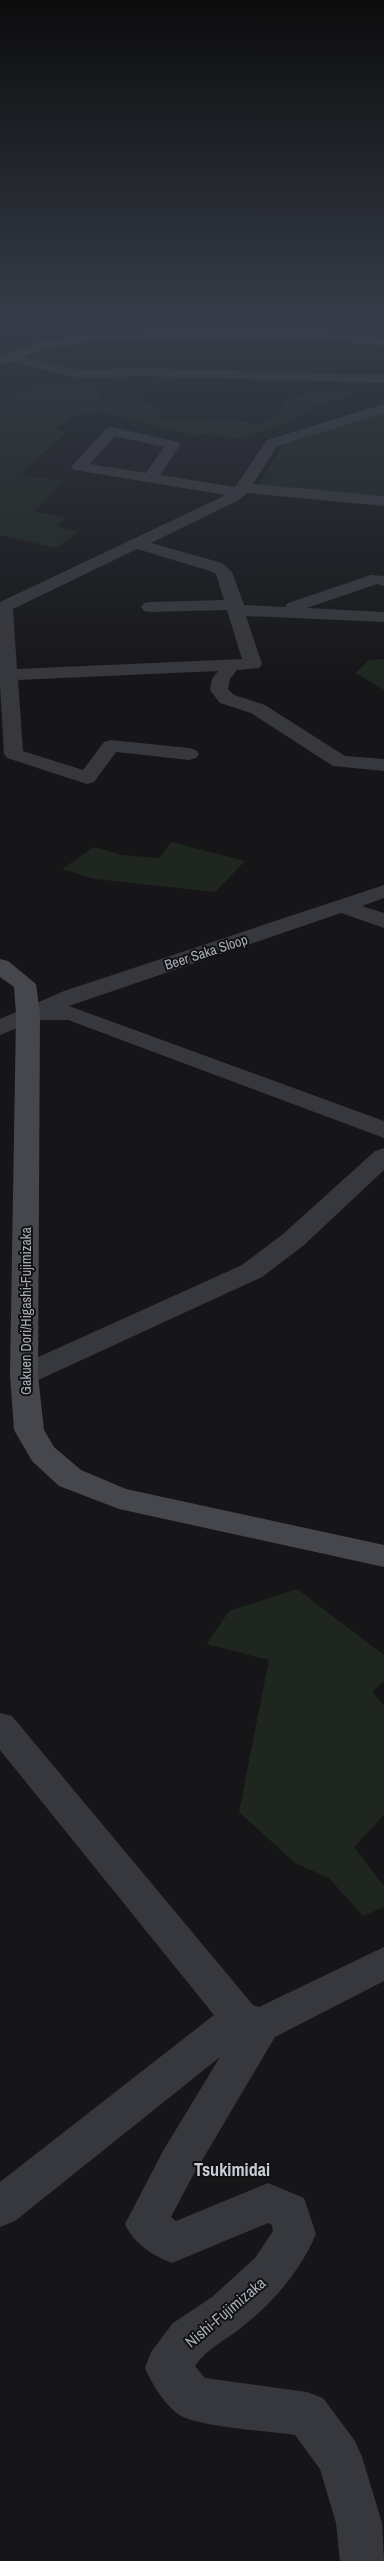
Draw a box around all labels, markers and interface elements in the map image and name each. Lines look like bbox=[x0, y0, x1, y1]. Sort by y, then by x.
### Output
street label: Beer Saka Sloop bbox=[162, 930, 250, 974]
street label: Gakuen Dori/Higashi-Fujimizaka bbox=[17, 1226, 35, 1395]
district label: Tsukimidai bbox=[194, 2157, 270, 2182]
street label: Nishi-Fujimizaka bbox=[180, 2271, 271, 2352]

